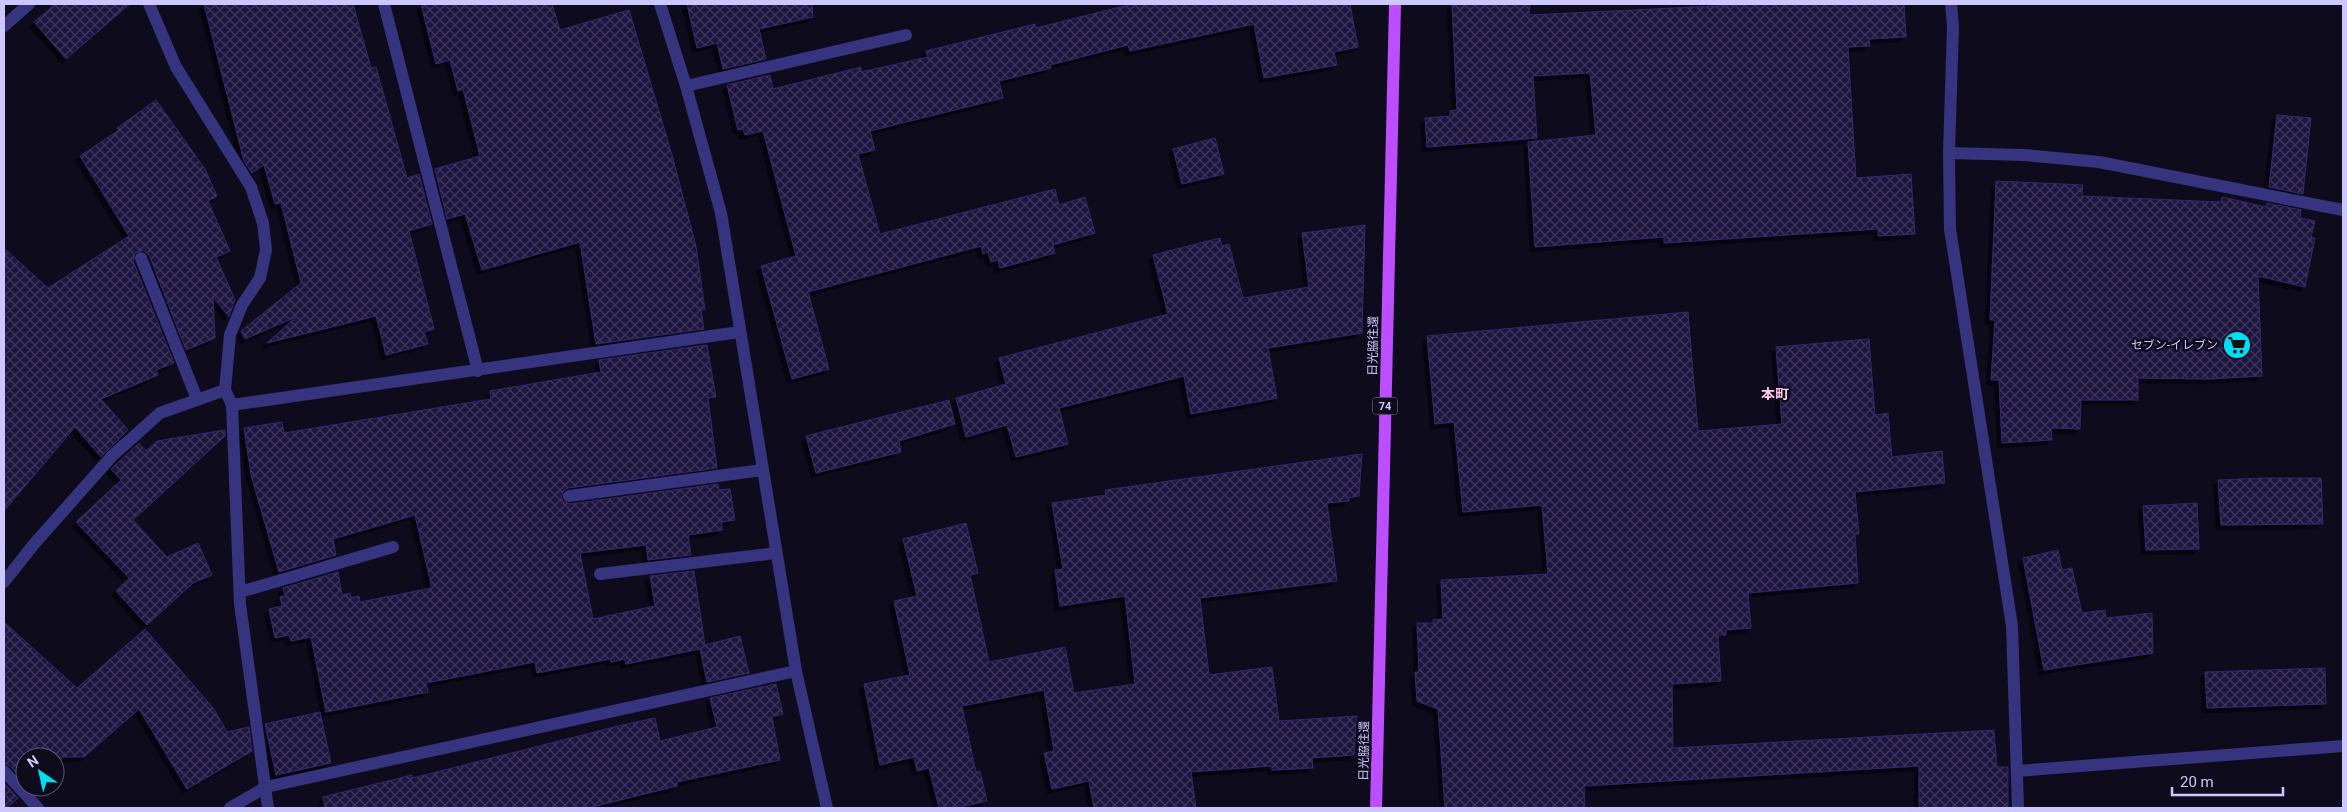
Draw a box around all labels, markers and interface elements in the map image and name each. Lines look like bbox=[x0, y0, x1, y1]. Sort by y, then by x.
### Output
street label: 日光脇往還 bbox=[1365, 316, 1381, 376]
supermarket icon: セブン-イレブン bbox=[2222, 330, 2252, 360]
place label: セブン-イレブン bbox=[2131, 338, 2218, 352]
district label: 本町 bbox=[1761, 386, 1789, 402]
road number: 74 bbox=[1372, 398, 1398, 414]
street label: 日光脇往還 bbox=[1356, 721, 1372, 781]
north arrow bbox=[15, 747, 65, 797]
text: N bbox=[24, 752, 41, 771]
scale bar bbox=[2172, 764, 2283, 796]
text: 20 m bbox=[2180, 773, 2214, 791]

